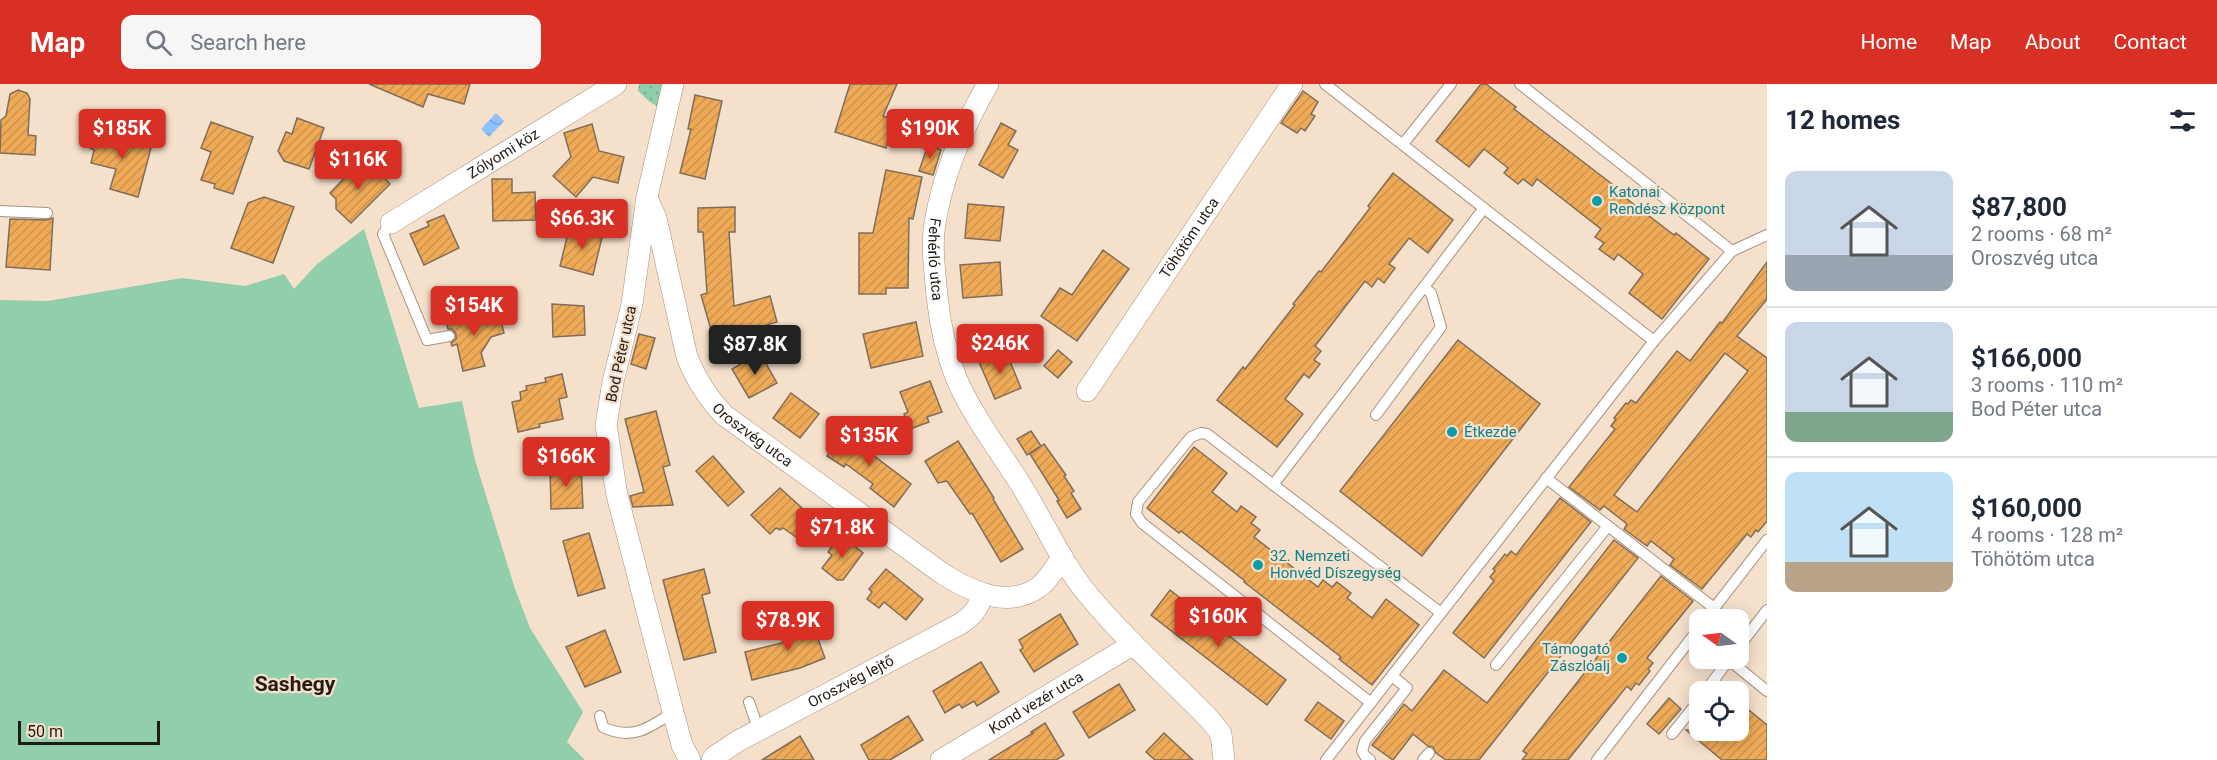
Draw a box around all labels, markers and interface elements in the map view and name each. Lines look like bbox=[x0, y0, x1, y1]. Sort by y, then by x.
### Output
search box bbox=[121, 15, 541, 69]
text: Map bbox=[30, 26, 85, 59]
icon: search bbox=[142, 26, 175, 59]
text: Search here bbox=[190, 30, 306, 55]
text: Home bbox=[1861, 30, 1917, 54]
text: Map bbox=[1950, 30, 1992, 54]
text: About bbox=[2025, 30, 2081, 54]
text: Contact bbox=[2114, 30, 2187, 54]
icon: filters bbox=[2166, 104, 2199, 137]
text: 12 homes bbox=[1785, 105, 1900, 135]
pin: $185K bbox=[80, 109, 164, 160]
pin: $190K bbox=[888, 109, 972, 160]
text: $185K bbox=[93, 116, 151, 140]
text: $190K bbox=[901, 116, 959, 140]
street label: Zólyomi köz bbox=[464, 125, 542, 182]
pin: $116K bbox=[316, 140, 400, 191]
text: $116K bbox=[329, 147, 387, 171]
place label: Katonai Rendész Központ bbox=[1609, 183, 1725, 218]
text: $87,800 bbox=[1971, 192, 2067, 222]
street label: Töhötöm utca bbox=[1156, 194, 1223, 282]
marker: Katonai Rendész Központ bbox=[1590, 194, 1604, 208]
icon: home bbox=[1833, 195, 1905, 267]
pin: $66.3K bbox=[533, 199, 631, 250]
text: $66.3K bbox=[550, 206, 614, 230]
street label: Fehérló utca bbox=[924, 217, 946, 301]
text: 2 rooms · 68 m² bbox=[1971, 222, 2112, 246]
text: Oroszvég utca bbox=[1971, 246, 2098, 270]
pin: $154K bbox=[432, 286, 516, 337]
text: $154K bbox=[445, 293, 503, 317]
street label: Bod Péter utca bbox=[602, 304, 640, 404]
pin: $246K bbox=[958, 324, 1042, 375]
pin: $87.8K bbox=[706, 325, 804, 376]
text: $246K bbox=[971, 331, 1029, 355]
text: $87.8K bbox=[723, 332, 787, 356]
text: $166,000 bbox=[1971, 343, 2082, 373]
icon: home bbox=[1833, 346, 1905, 418]
text: 3 rooms · 110 m² bbox=[1971, 373, 2123, 397]
text: Bod Péter utca bbox=[1971, 397, 2102, 421]
street label: Oroszvég utca bbox=[708, 399, 796, 471]
pin: $135K bbox=[827, 416, 911, 467]
text: $135K bbox=[840, 423, 898, 447]
place label: Étkezde bbox=[1464, 423, 1517, 441]
marker: Étkezde bbox=[1445, 425, 1459, 439]
pin: $166K bbox=[524, 437, 608, 488]
text: $166K bbox=[537, 444, 595, 468]
text: $160,000 bbox=[1971, 493, 2082, 523]
icon: home bbox=[1833, 496, 1905, 568]
pin: $71.8K bbox=[793, 508, 891, 559]
text: $71.8K bbox=[810, 515, 874, 539]
text: 4 rooms · 128 m² bbox=[1971, 523, 2123, 547]
place label: 32. Nemzeti Honvéd Díszegység bbox=[1270, 547, 1401, 582]
text: Töhötöm utca bbox=[1971, 547, 2095, 571]
marker: 32. Nemzeti Honvéd Díszegység bbox=[1251, 558, 1265, 572]
pin: $160K bbox=[1176, 597, 1260, 648]
pin: $78.9K bbox=[739, 601, 837, 652]
text: $160K bbox=[1189, 604, 1247, 628]
text: $78.9K bbox=[756, 608, 820, 632]
north arrow bbox=[1689, 609, 1749, 669]
map controls bbox=[1689, 609, 1749, 741]
place label: Támogató Zászlóalj bbox=[1542, 640, 1610, 675]
street label: Oroszvég lejtő bbox=[805, 651, 897, 712]
marker: Támogató Zászlóalj bbox=[1615, 651, 1629, 665]
street label: Kond vezér utca bbox=[986, 667, 1086, 738]
district label: Sashegy bbox=[255, 672, 336, 696]
button: locate bbox=[1689, 681, 1749, 741]
scale bar bbox=[18, 718, 160, 746]
text: 50 m bbox=[27, 722, 63, 741]

